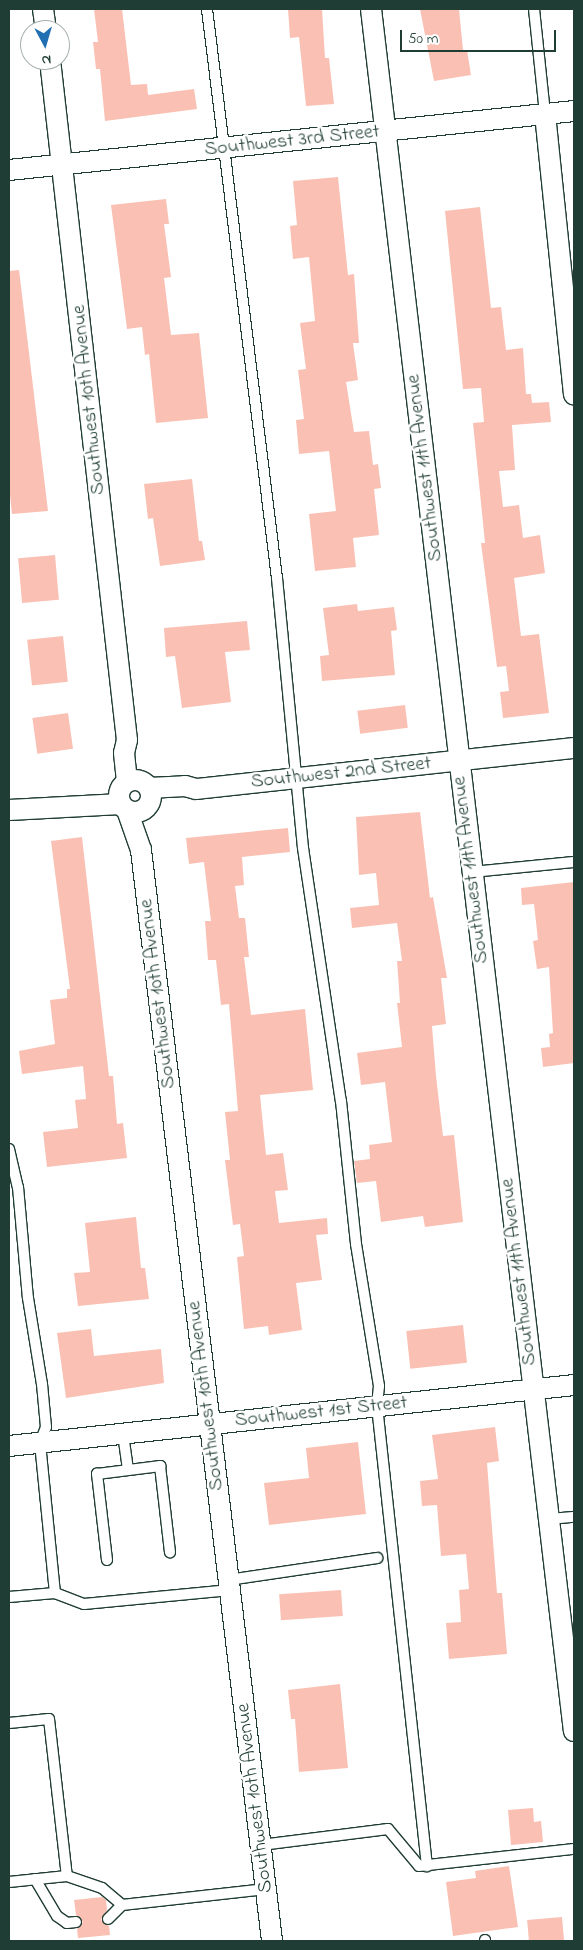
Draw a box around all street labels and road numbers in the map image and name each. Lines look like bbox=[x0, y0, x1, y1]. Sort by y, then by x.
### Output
street label: Southwest 3rd Street bbox=[203, 120, 381, 162]
street label: Southwest 10th Avenue bbox=[67, 304, 111, 496]
street label: Southwest 11th Avenue bbox=[402, 373, 448, 563]
street label: Southwest 2nd Street bbox=[250, 752, 432, 794]
street label: Southwest 11th Avenue bbox=[448, 775, 494, 965]
street label: Southwest 10th Avenue bbox=[134, 898, 182, 1090]
street label: Southwest 11th Avenue bbox=[496, 1177, 542, 1367]
street label: Southwest 10th Avenue bbox=[182, 1300, 230, 1492]
street label: Southwest 1st Street bbox=[233, 1391, 409, 1433]
street label: Southwest 10th Avenue bbox=[231, 1702, 279, 1894]

